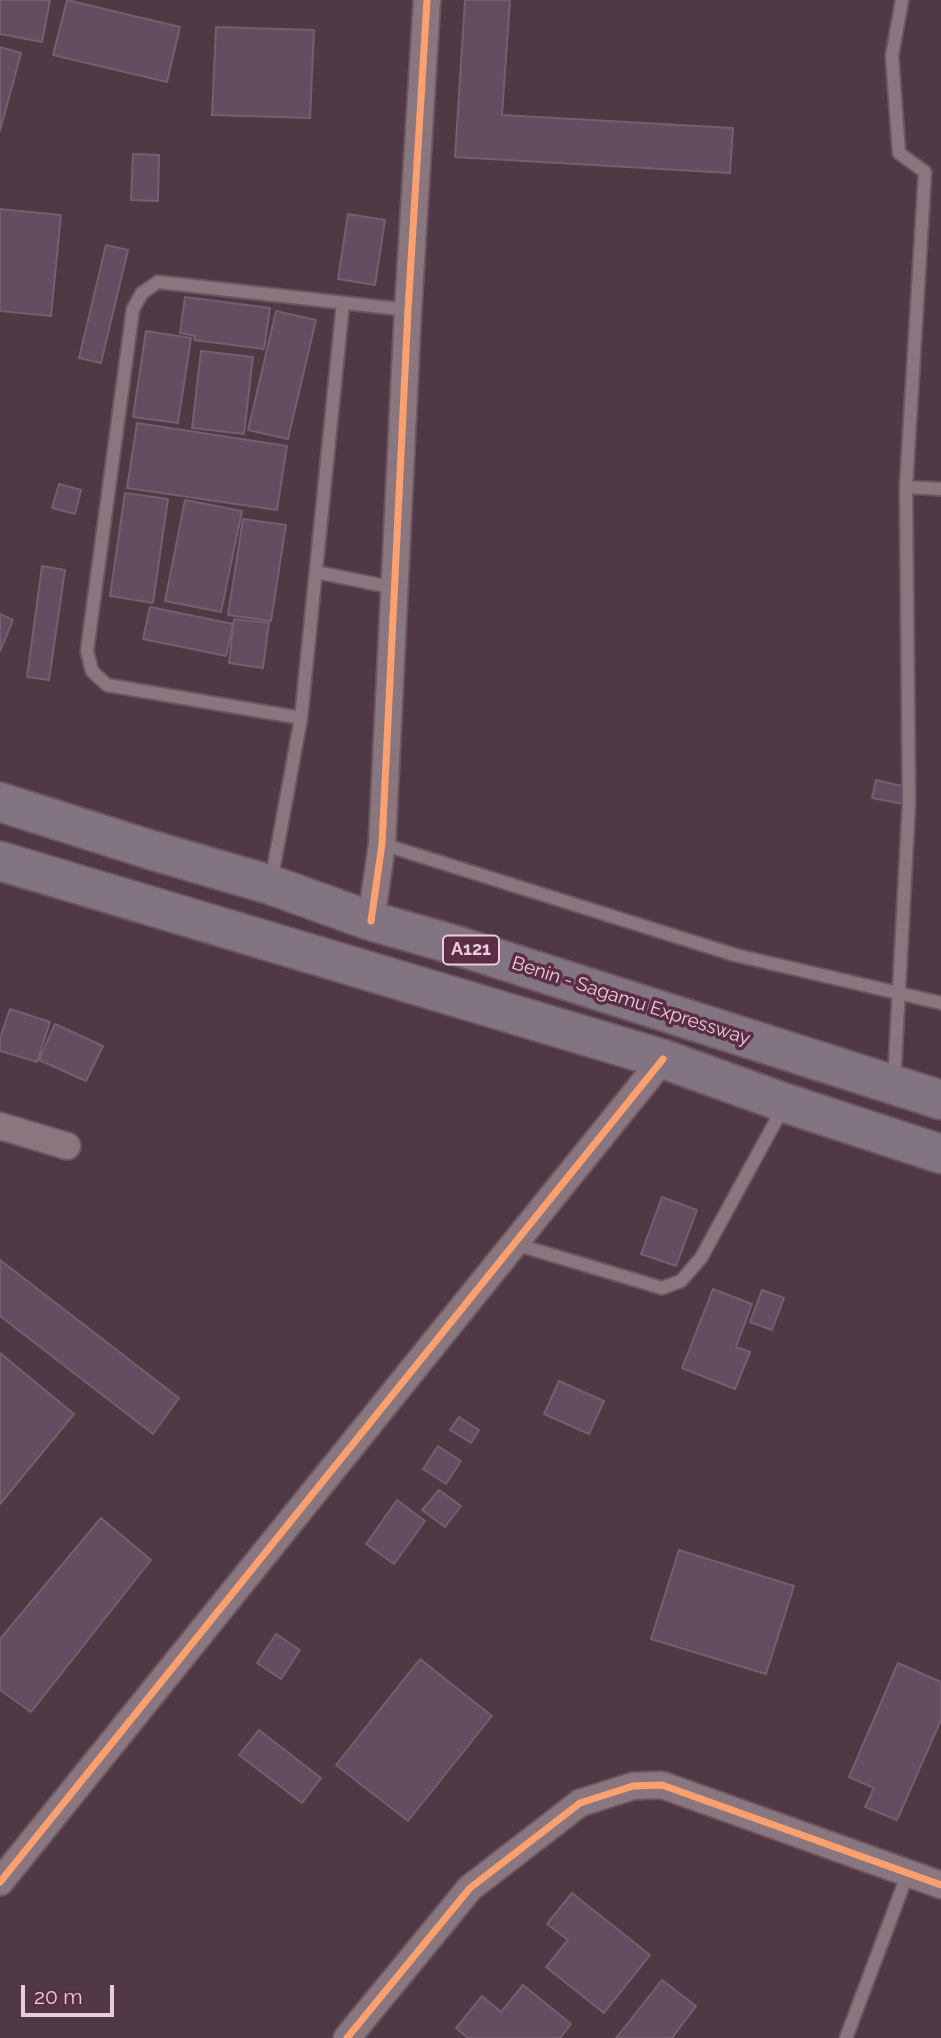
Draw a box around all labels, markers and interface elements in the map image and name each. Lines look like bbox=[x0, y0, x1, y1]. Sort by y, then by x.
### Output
road number: A121 bbox=[443, 936, 499, 965]
street label: Benin - Sagamu Expressway bbox=[509, 952, 753, 1050]
scale bar bbox=[24, 1972, 117, 2016]
text: 20 m bbox=[34, 1984, 82, 2009]

